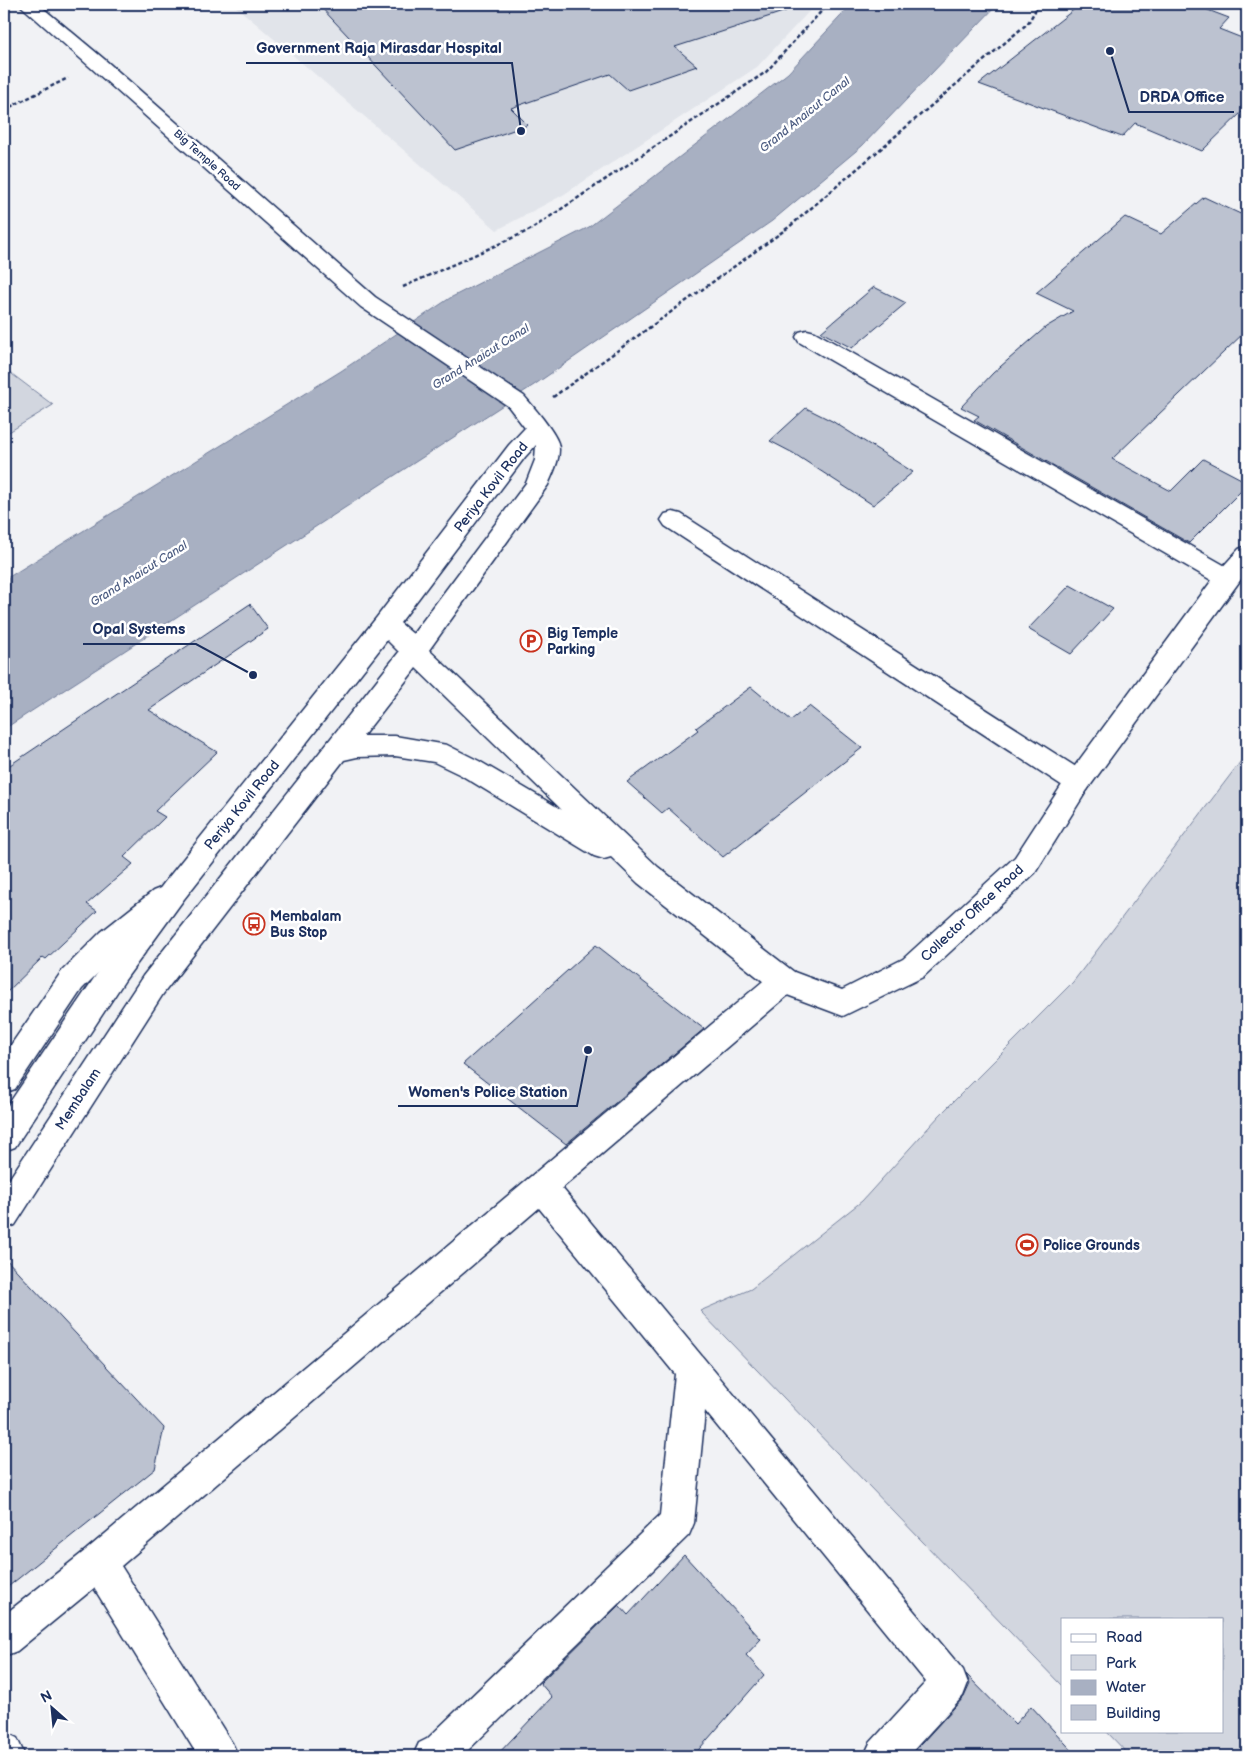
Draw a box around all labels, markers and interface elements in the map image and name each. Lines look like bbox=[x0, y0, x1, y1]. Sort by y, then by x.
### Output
callout: Government Raja Mirasdar Hospital bbox=[246, 33, 512, 63]
text: Government Raja Mirasdar Hospital bbox=[256, 39, 502, 58]
water label: Grand Anaicut Canal bbox=[757, 73, 854, 156]
callout: DRDA Office bbox=[1129, 82, 1234, 112]
text: DRDA Office bbox=[1140, 88, 1225, 107]
street label: Big Temple Road bbox=[171, 127, 243, 193]
water label: Grand Anaicut Canal bbox=[430, 320, 533, 393]
street label: Periya Kovil Road bbox=[450, 438, 532, 536]
water label: Grand Anaicut Canal bbox=[88, 537, 191, 610]
callout: Opal Systems bbox=[83, 614, 196, 644]
text: Opal Systems bbox=[93, 620, 185, 639]
place label: Big Temple Parking bbox=[547, 625, 618, 658]
parking icon: Big Temple Parking bbox=[519, 629, 543, 653]
street label: Periya Kovil Road bbox=[201, 757, 283, 853]
street label: Collector Office Road bbox=[917, 861, 1027, 965]
place label: Membalam Bus Stop bbox=[270, 908, 341, 941]
bus stop icon: Membalam Bus Stop bbox=[242, 912, 266, 936]
street label: Membalam bbox=[52, 1065, 104, 1133]
callout: Women's Police Station bbox=[398, 1076, 577, 1106]
text: Women's Police Station bbox=[408, 1083, 568, 1102]
sports icon: Police Grounds bbox=[1015, 1233, 1039, 1257]
place label: Police Grounds bbox=[1043, 1237, 1140, 1254]
legend bbox=[1061, 1618, 1224, 1732]
text: Road bbox=[1106, 1628, 1142, 1647]
text: Park bbox=[1106, 1654, 1137, 1673]
text: Water bbox=[1106, 1678, 1146, 1697]
north arrow bbox=[28, 1682, 78, 1732]
text: N bbox=[38, 1687, 55, 1707]
text: Building bbox=[1106, 1704, 1161, 1723]

